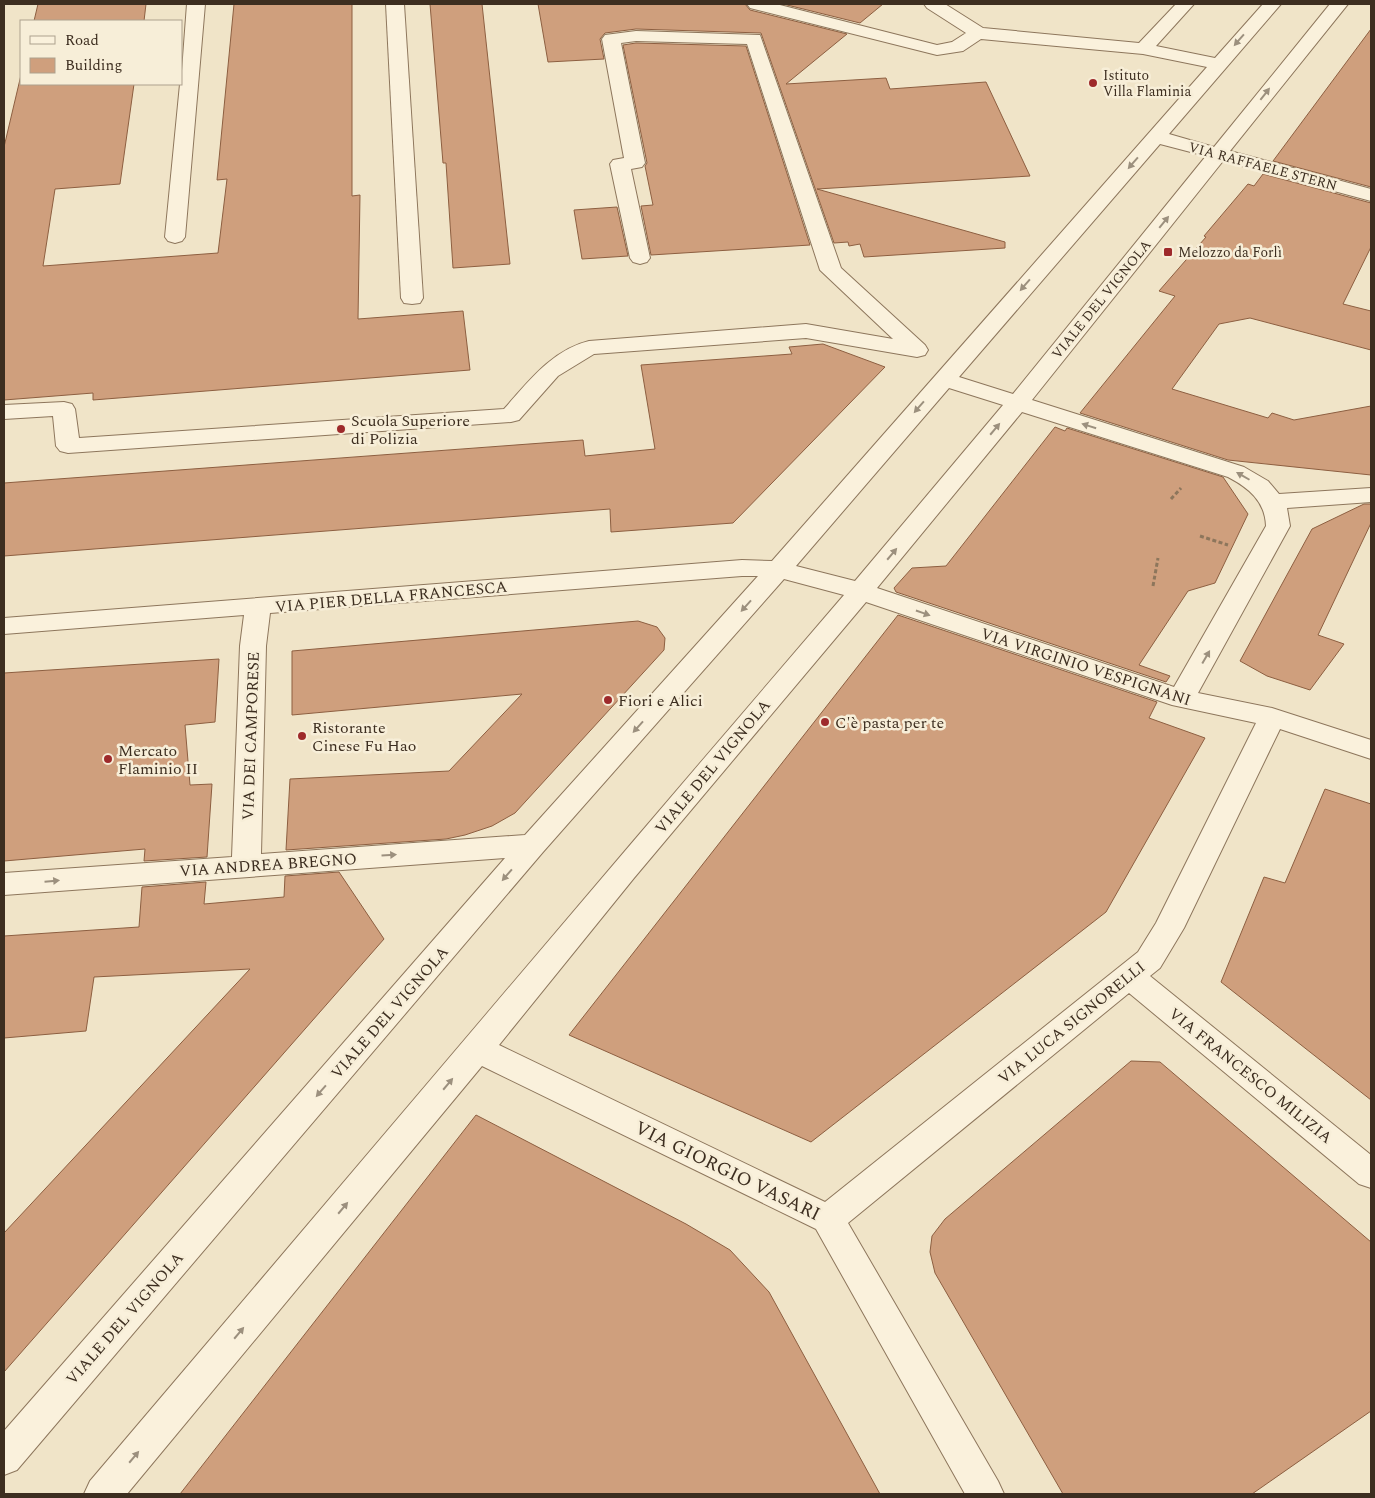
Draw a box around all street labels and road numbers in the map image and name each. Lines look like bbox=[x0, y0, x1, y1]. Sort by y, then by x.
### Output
street label: VIA RAFFAELE STERN bbox=[1186, 137, 1339, 196]
street label: VIALE DEL VIGNOLA bbox=[1047, 235, 1156, 363]
street label: VIA PIER DELLA FRANCESCA bbox=[274, 575, 508, 619]
street label: VIA VIRGINIO VESPIGNANI bbox=[978, 622, 1194, 712]
street label: VIA DEI CAMPORESE bbox=[236, 651, 266, 821]
street label: VIALE DEL VIGNOLA bbox=[649, 694, 776, 839]
street label: VIA ANDREA BREGNO bbox=[179, 847, 358, 883]
street label: VIALE DEL VIGNOLA bbox=[325, 941, 454, 1084]
street label: VIA LUCA SIGNORELLI bbox=[993, 956, 1151, 1090]
street label: VIA FRANCESCO MILIZIA bbox=[1163, 1002, 1337, 1150]
street label: VIA GIORGIO VASARI bbox=[630, 1114, 825, 1229]
street label: VIALE DEL VIGNOLA bbox=[60, 1247, 189, 1390]

